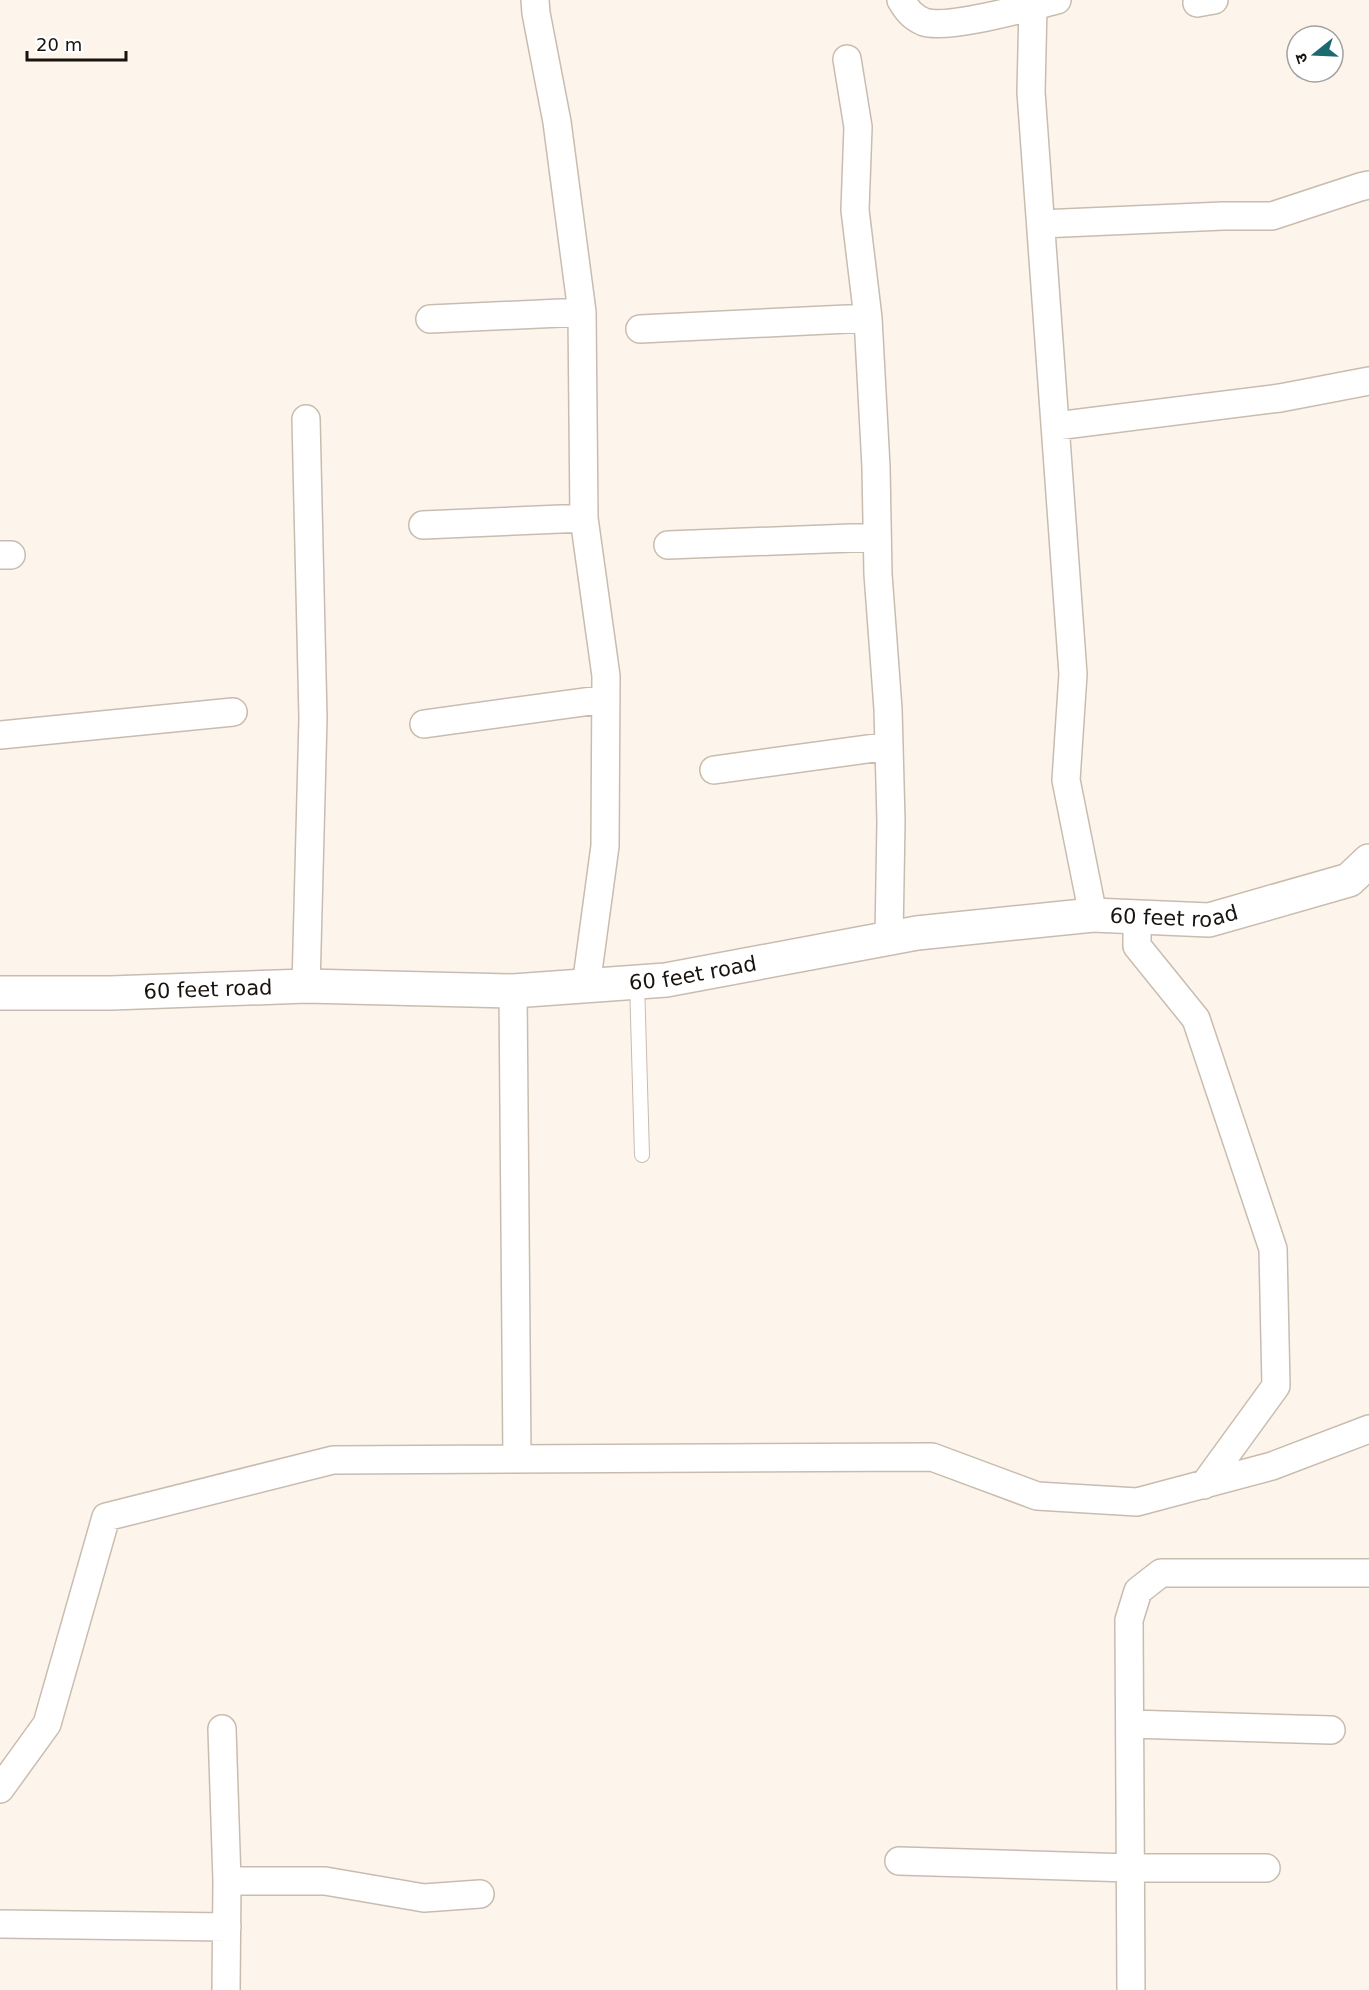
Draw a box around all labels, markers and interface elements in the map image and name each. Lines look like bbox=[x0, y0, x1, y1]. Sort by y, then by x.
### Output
scale bar bbox=[27, 24, 126, 62]
north arrow bbox=[1285, 24, 1345, 84]
text: 20 m bbox=[36, 34, 82, 55]
text: उ bbox=[1291, 50, 1312, 66]
street label: 60 feet road bbox=[1109, 900, 1241, 932]
street label: 60 feet road bbox=[628, 951, 758, 995]
street label: 60 feet road bbox=[143, 975, 273, 1004]

